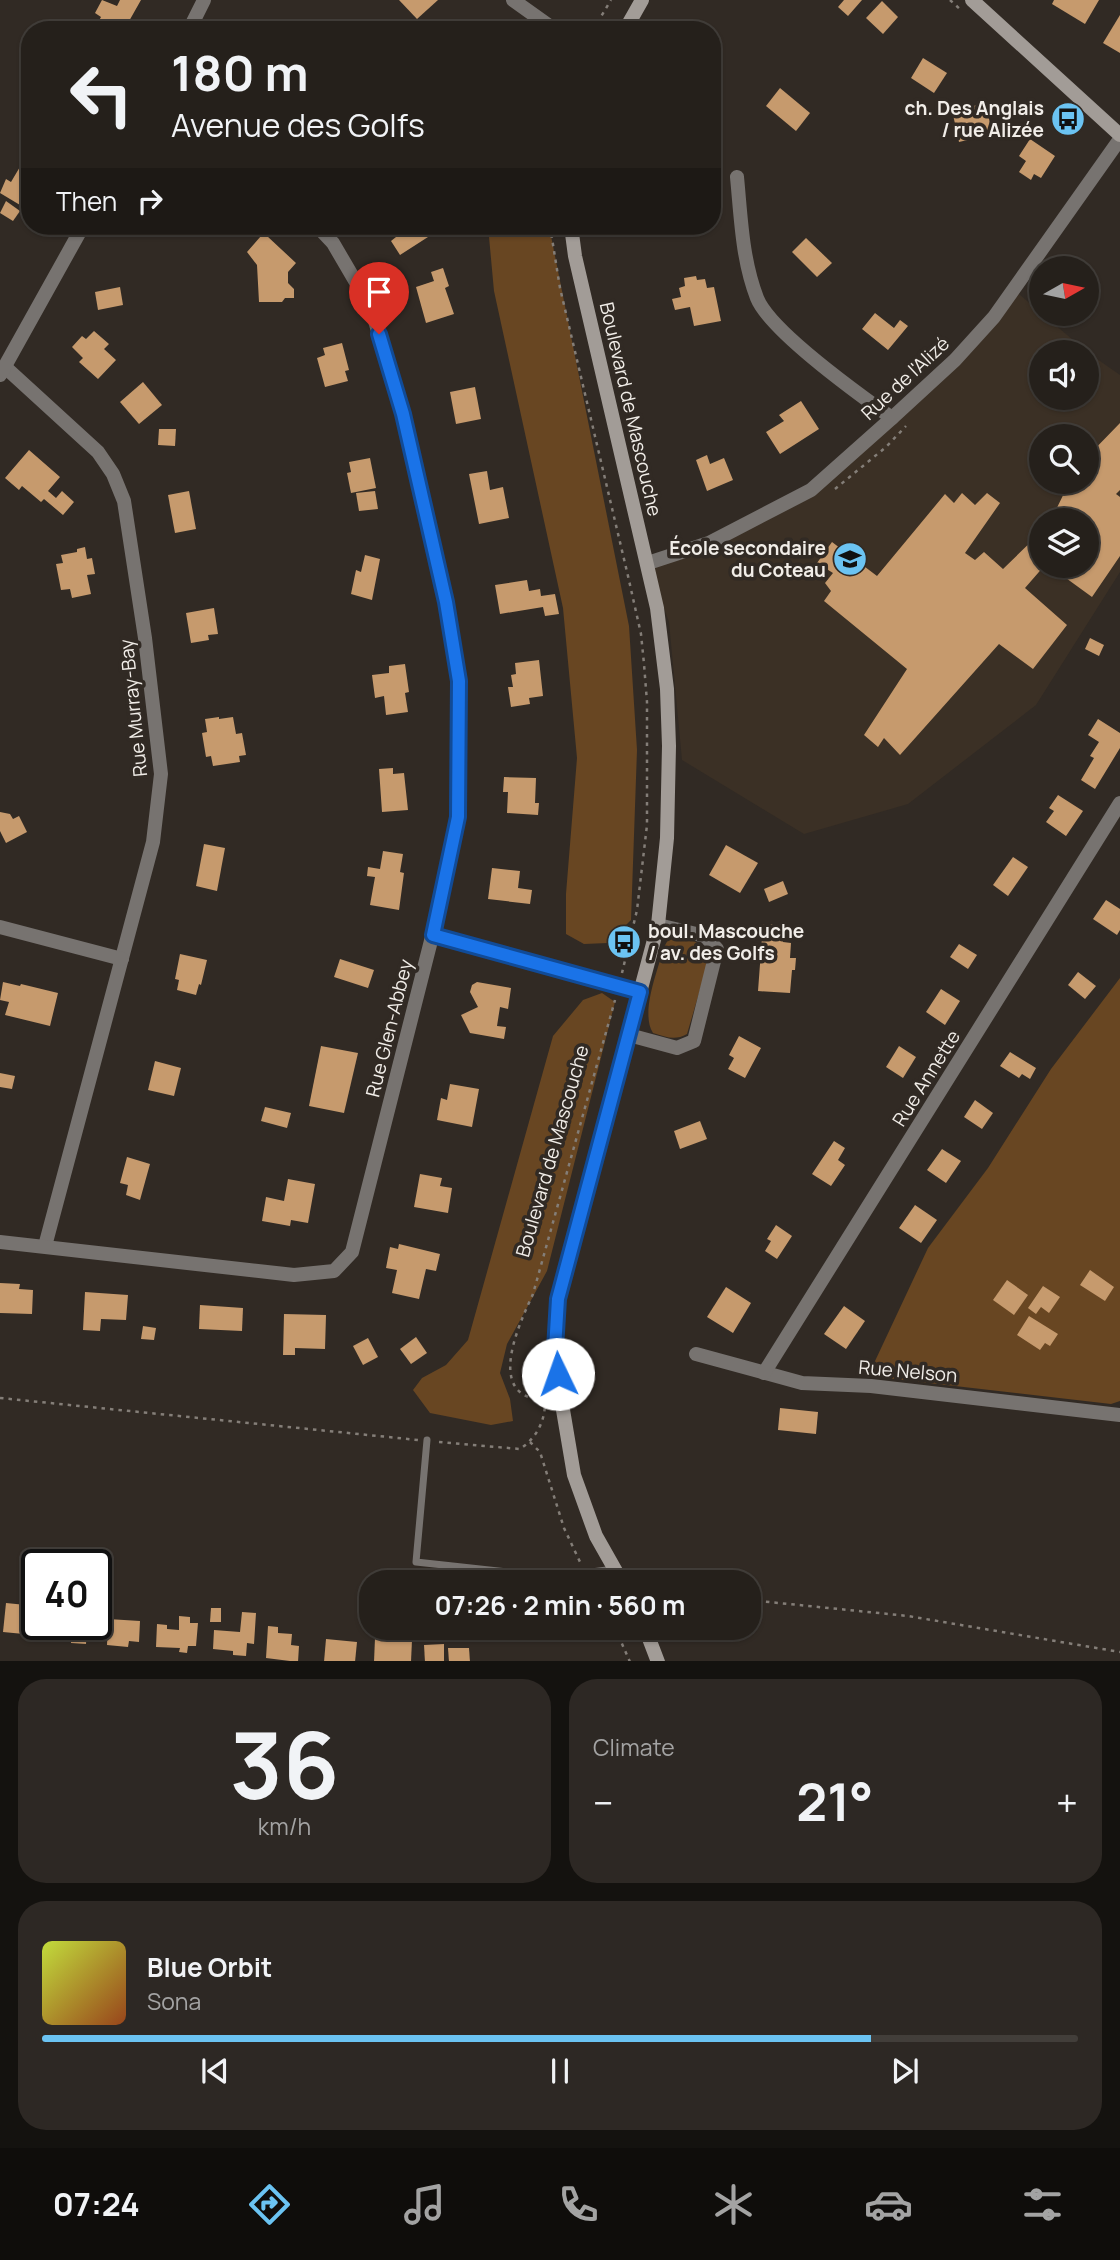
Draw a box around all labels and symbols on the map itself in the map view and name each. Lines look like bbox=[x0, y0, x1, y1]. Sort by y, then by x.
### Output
place label: ch. Des Anglais / rue Alizée bbox=[905, 95, 1044, 143]
bus stop icon: ch. Des Anglais / rue Alizée bbox=[1049, 100, 1087, 138]
north arrow bbox=[1029, 256, 1099, 326]
pin bbox=[349, 262, 409, 334]
street label: Boulevard de Mascouche bbox=[594, 299, 668, 519]
street label: Rue de l'Alizé bbox=[855, 330, 955, 426]
place label: École secondaire du Coteau bbox=[669, 535, 826, 583]
school or university icon: École secondaire du Coteau bbox=[831, 540, 869, 578]
street label: Rue Murray-Bay bbox=[113, 638, 153, 778]
place label: boul. Mascouche / av. des Golfs bbox=[648, 918, 804, 966]
bus stop icon: boul. Mascouche / av. des Golfs bbox=[605, 923, 643, 961]
street label: Rue Glen-Abbey bbox=[359, 956, 419, 1100]
street label: Rue Annette bbox=[886, 1025, 966, 1131]
street label: Boulevard de Mascouche bbox=[509, 1042, 595, 1260]
position arrow bbox=[521, 1337, 595, 1411]
street label: Rue Nelson bbox=[857, 1354, 959, 1388]
speed limit sign: 40 bbox=[21, 1549, 112, 1640]

